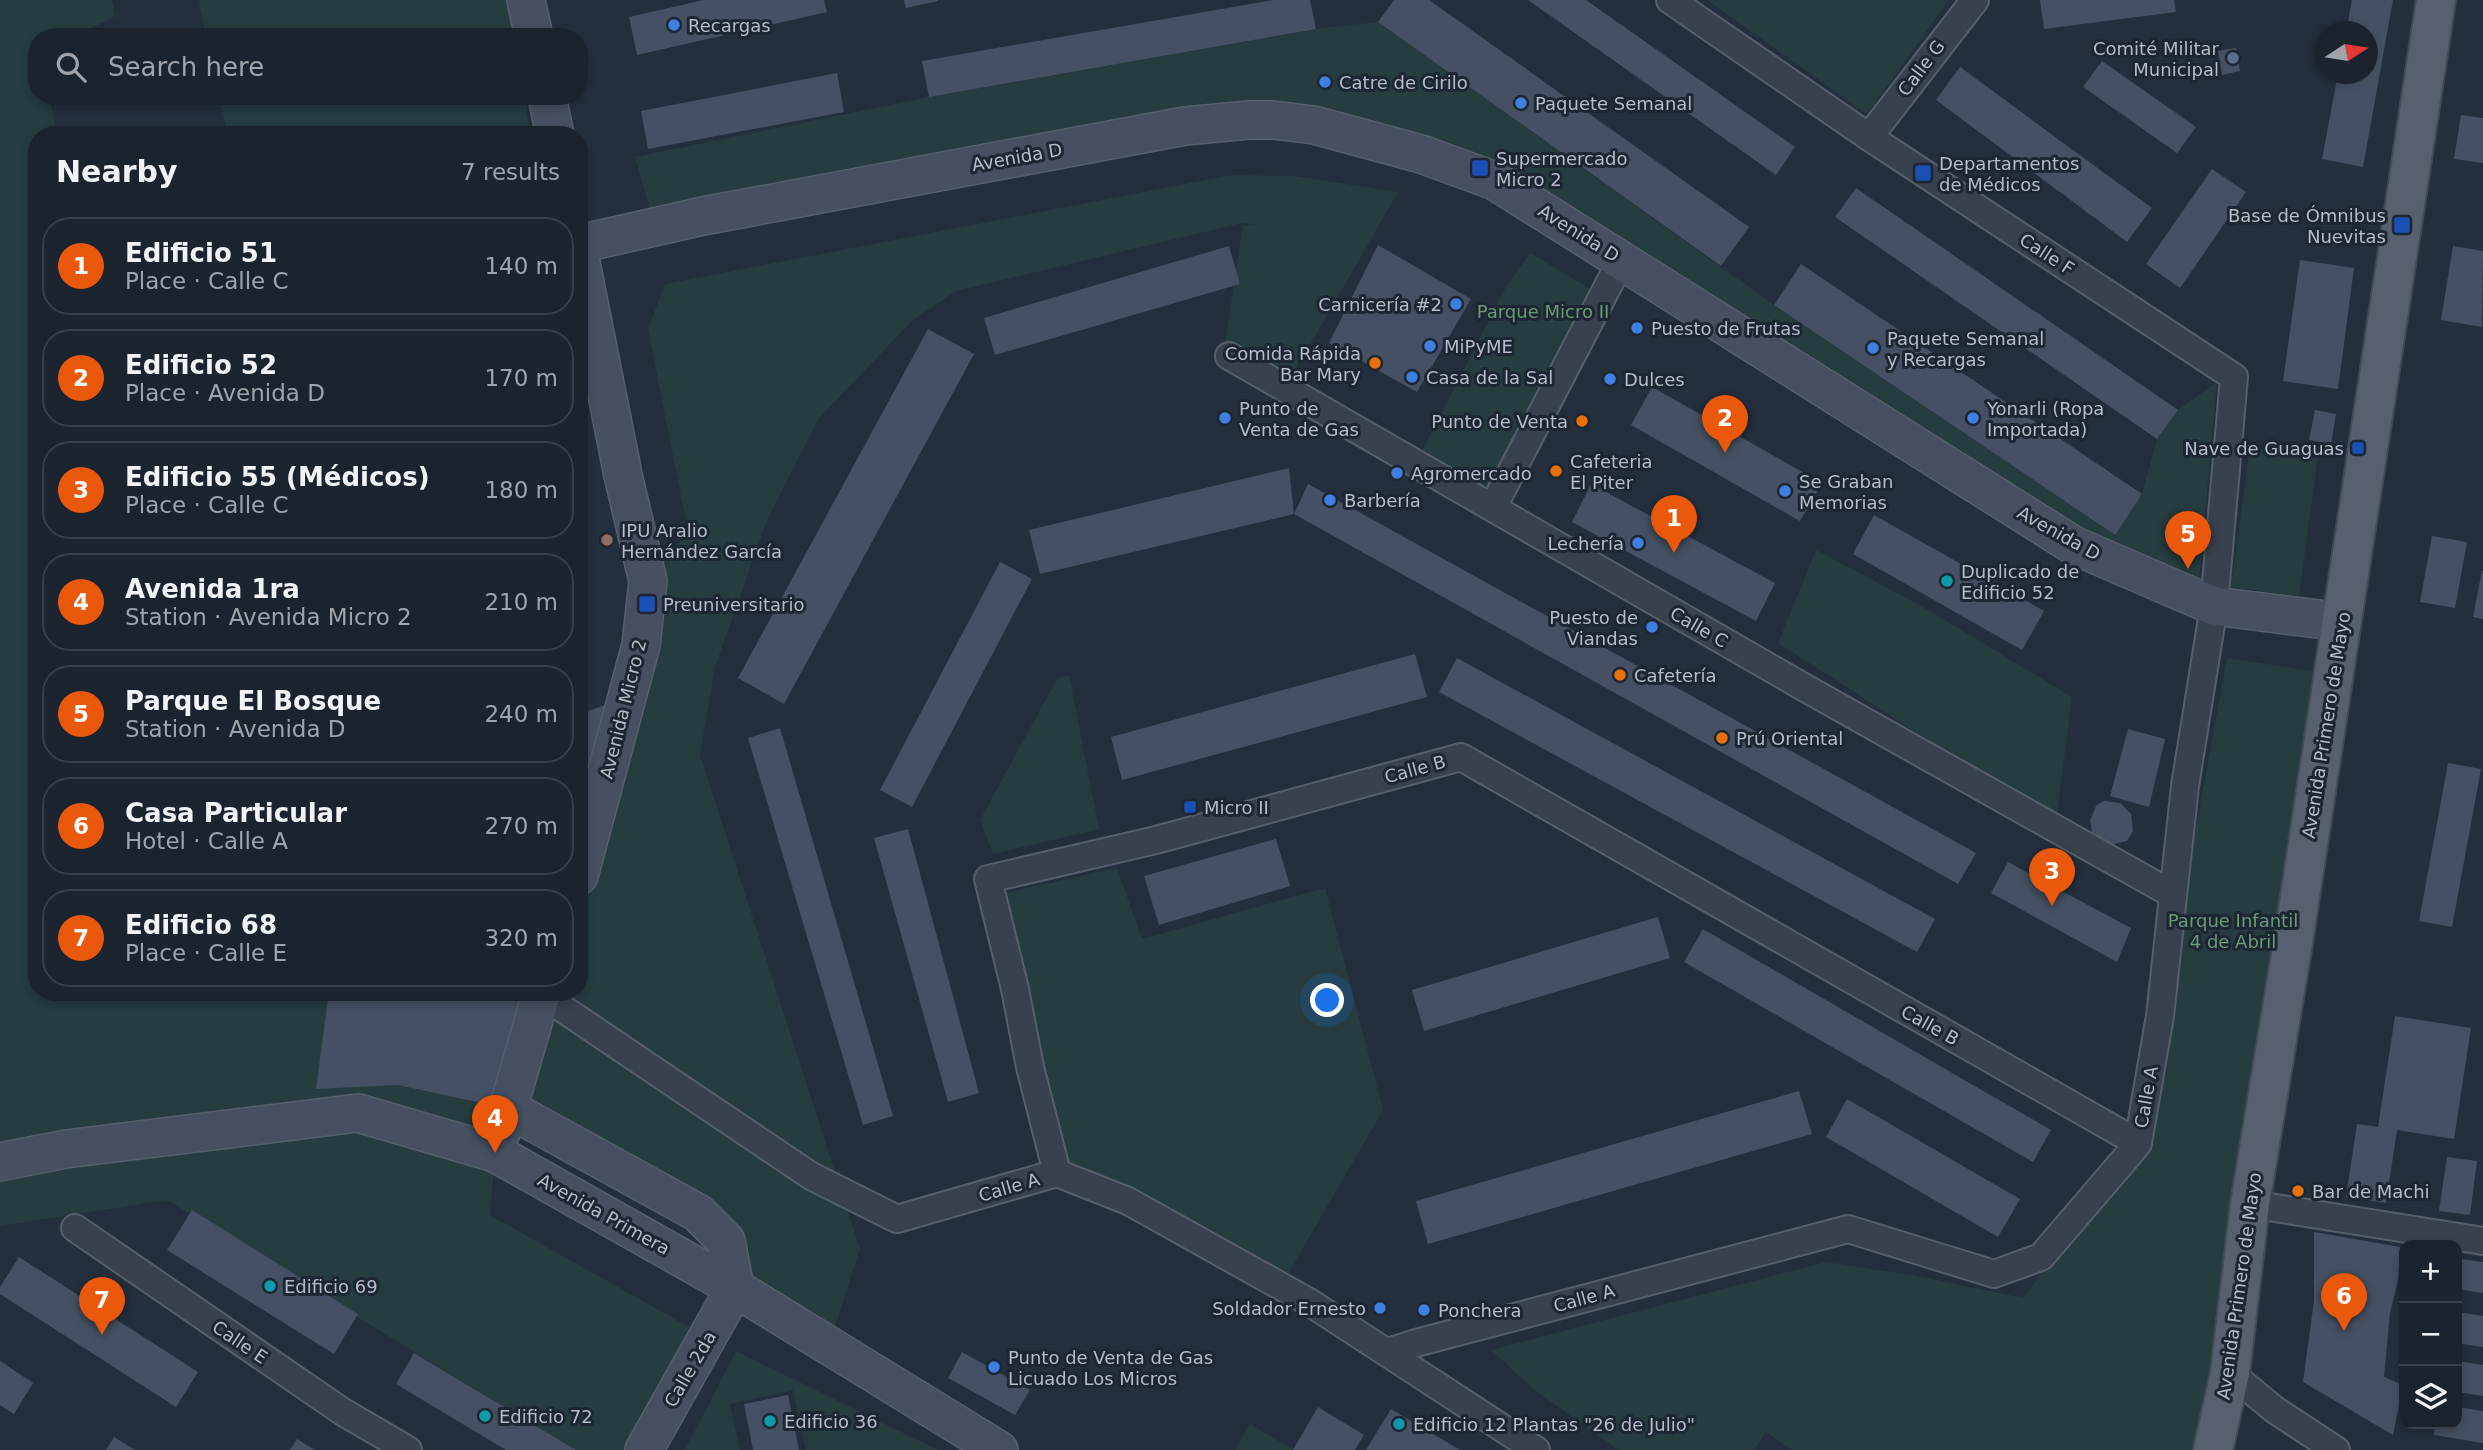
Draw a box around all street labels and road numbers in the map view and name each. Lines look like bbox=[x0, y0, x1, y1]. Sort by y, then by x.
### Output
street label: Calle G bbox=[1893, 36, 1949, 100]
street label: Avenida D bbox=[970, 139, 1064, 175]
street label: Avenida D bbox=[1535, 200, 1623, 266]
street label: Calle F bbox=[2016, 229, 2078, 279]
street label: Avenida D bbox=[2014, 502, 2104, 564]
street label: Calle C bbox=[1666, 602, 1732, 652]
street label: Avenida Primero de Mayo bbox=[2298, 610, 2354, 840]
street label: Avenida Micro 2 bbox=[595, 637, 651, 781]
street label: Calle B bbox=[1382, 751, 1448, 787]
street label: Calle B bbox=[1897, 1001, 1963, 1049]
street label: Calle A bbox=[2130, 1064, 2162, 1130]
street label: Calle A bbox=[976, 1168, 1043, 1206]
street label: Avenida Primera bbox=[534, 1169, 674, 1259]
street label: Avenida Primero de Mayo bbox=[2213, 1171, 2265, 1401]
street label: Calle A bbox=[1551, 1280, 1618, 1316]
street label: Calle E bbox=[209, 1316, 271, 1368]
street label: Calle 2da bbox=[660, 1327, 720, 1411]

